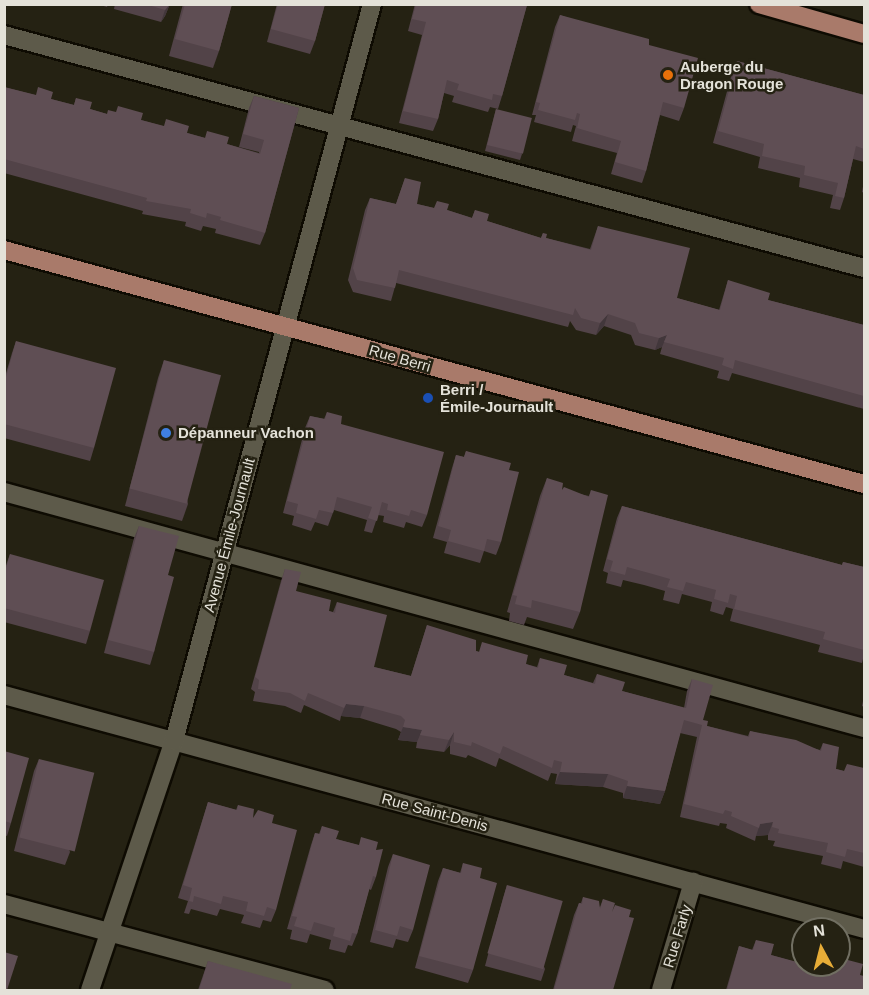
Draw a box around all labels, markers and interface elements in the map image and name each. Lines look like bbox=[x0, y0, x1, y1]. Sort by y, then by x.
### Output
place label: Auberge du Dragon Rouge bbox=[680, 57, 783, 92]
marker: Auberge du Dragon Rouge bbox=[661, 68, 675, 82]
street label: Rue Berri bbox=[367, 341, 433, 375]
place label: Berri / Émile-Journault bbox=[440, 380, 553, 415]
marker: Berri / Émile-Journault bbox=[421, 391, 435, 405]
place label: Dépanneur Vachon bbox=[178, 424, 314, 442]
marker: Dépanneur Vachon bbox=[159, 426, 173, 440]
street label: Avenue Émile-Journault bbox=[200, 456, 258, 614]
street label: Rue Saint-Denis bbox=[380, 789, 490, 835]
street label: Rue Farly bbox=[659, 902, 695, 970]
north arrow bbox=[791, 917, 851, 977]
text: N bbox=[812, 921, 826, 940]

